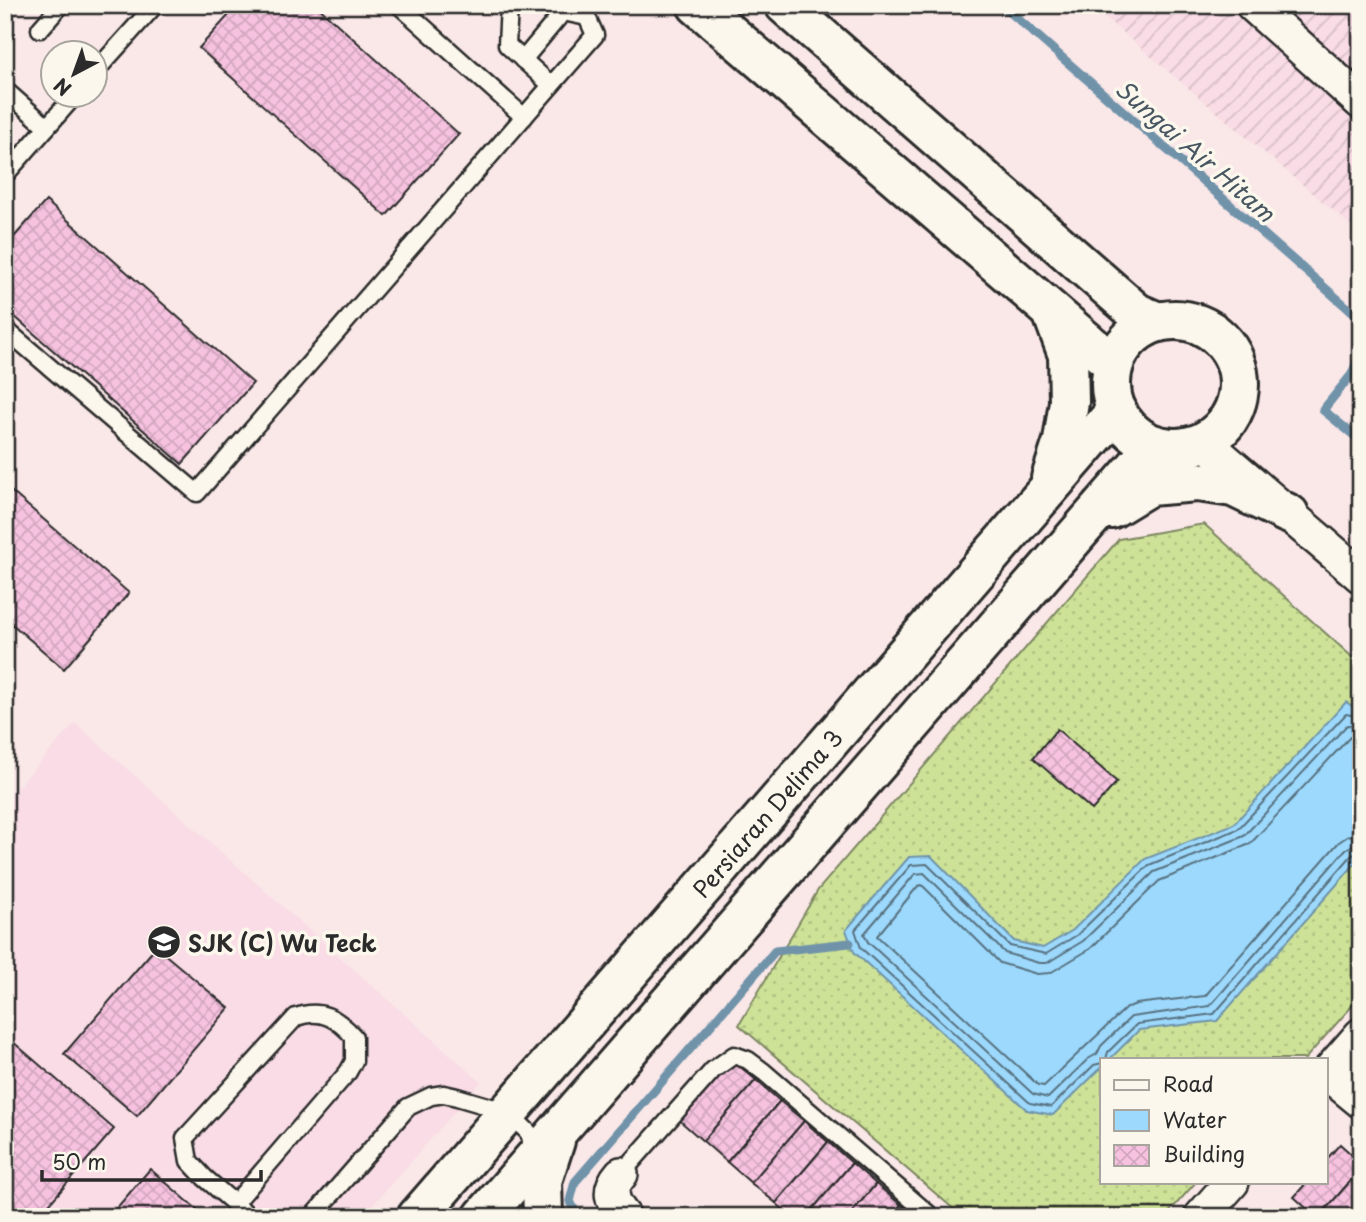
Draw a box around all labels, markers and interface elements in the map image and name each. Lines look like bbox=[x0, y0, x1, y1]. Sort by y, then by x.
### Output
north arrow bbox=[38, 38, 108, 108]
water label: Sungai Air Hitam bbox=[1108, 70, 1284, 230]
text: N bbox=[47, 72, 77, 103]
street label: Persiaran Delima 3 bbox=[684, 721, 850, 905]
school or university icon: SJK (C) Wu Teck bbox=[145, 923, 183, 961]
place label: SJK (C) Wu Teck bbox=[188, 925, 377, 960]
legend bbox=[1100, 1058, 1328, 1184]
text: Road bbox=[1163, 1067, 1214, 1099]
text: Water bbox=[1163, 1103, 1227, 1135]
text: Building bbox=[1163, 1137, 1245, 1169]
scale bar bbox=[42, 1138, 261, 1182]
text: 50 m bbox=[52, 1145, 106, 1177]

